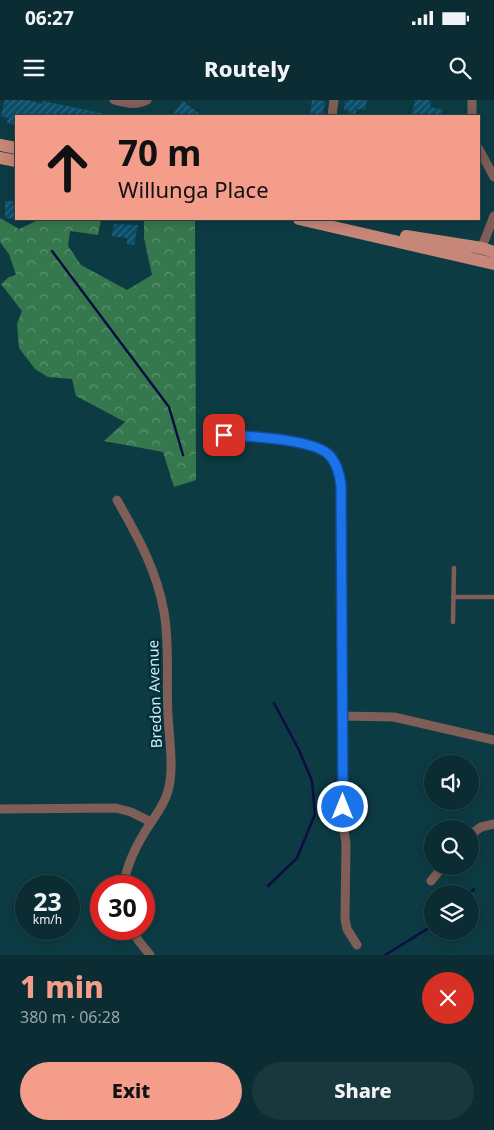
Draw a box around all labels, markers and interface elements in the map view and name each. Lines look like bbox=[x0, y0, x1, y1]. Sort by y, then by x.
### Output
text: 06:27 bbox=[25, 5, 74, 31]
text: Routely bbox=[204, 53, 290, 83]
icon: menu bbox=[20, 54, 48, 82]
icon: search bbox=[446, 54, 474, 82]
text: 70 m bbox=[118, 129, 201, 176]
icon: ahead bbox=[35, 135, 100, 200]
text: Willunga Place bbox=[118, 174, 269, 204]
pin bbox=[203, 414, 245, 456]
icon: arrive bbox=[210, 421, 238, 449]
street label: Bredon Avenue bbox=[142, 640, 166, 748]
map controls bbox=[424, 755, 479, 940]
button: sound bbox=[424, 755, 479, 810]
position arrow bbox=[316, 780, 368, 832]
button: search bbox=[424, 820, 479, 875]
speed limit sign: 30 bbox=[90, 875, 155, 940]
text: 23 bbox=[33, 884, 62, 918]
button: layers bbox=[424, 885, 479, 940]
text: km/h bbox=[33, 911, 62, 928]
text: 1 min bbox=[20, 966, 104, 1007]
button: close bbox=[422, 972, 474, 1024]
text: 380 m · 06:28 bbox=[20, 1006, 120, 1028]
button: Exit bbox=[20, 1062, 242, 1120]
button: Share bbox=[252, 1062, 474, 1120]

